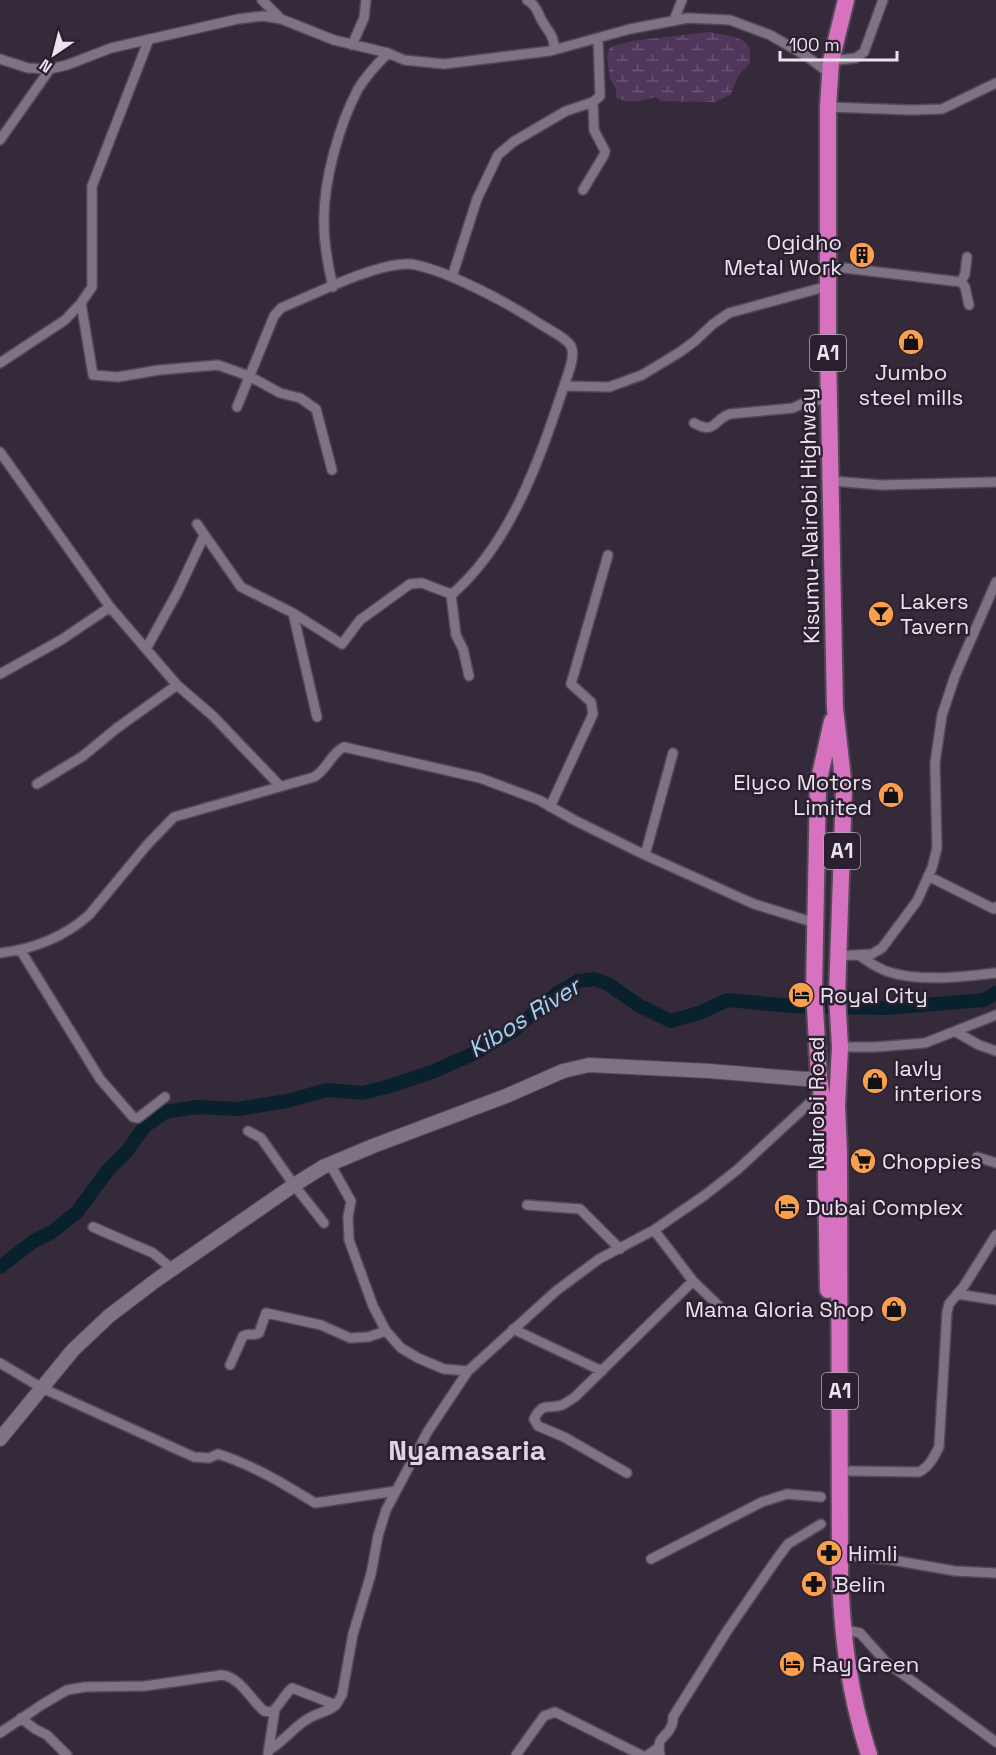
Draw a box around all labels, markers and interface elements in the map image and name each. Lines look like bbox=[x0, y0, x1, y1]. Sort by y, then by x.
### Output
north arrow bbox=[24, 24, 84, 84]
scale bar bbox=[780, 24, 897, 62]
text: 100 m bbox=[789, 33, 840, 56]
text: N bbox=[35, 54, 56, 78]
place label: Ogidho Metal Work bbox=[724, 228, 842, 281]
building icon: Ogidho Metal Work bbox=[847, 240, 877, 270]
shop icon: Jumbo steel mills bbox=[896, 327, 926, 357]
road number: A1 bbox=[810, 335, 846, 371]
place label: Jumbo steel mills bbox=[859, 358, 963, 411]
street label: Kisumu-Nairobi Highway bbox=[793, 388, 825, 644]
place label: Lakers Tavern bbox=[900, 587, 969, 640]
bar icon: Lakers Tavern bbox=[866, 599, 896, 629]
place label: Elyco Motors Limited bbox=[733, 768, 872, 821]
shop icon: Elyco Motors Limited bbox=[876, 780, 906, 810]
road number: A1 bbox=[824, 833, 860, 869]
water label: Kibos River bbox=[462, 969, 588, 1064]
hotel icon: Royal City bbox=[786, 980, 816, 1010]
place label: Royal City bbox=[820, 981, 928, 1009]
street label: Nairobi Road bbox=[802, 1036, 830, 1170]
place label: lavly interiors bbox=[894, 1054, 982, 1107]
shop icon: lavly interiors bbox=[860, 1066, 890, 1096]
supermarket icon: Choppies bbox=[848, 1146, 878, 1176]
place label: Choppies bbox=[882, 1147, 982, 1175]
hotel icon: Dubai Complex bbox=[772, 1192, 802, 1222]
place label: Dubai Complex bbox=[806, 1193, 963, 1221]
shop icon: Mama Gloria Shop bbox=[879, 1294, 909, 1324]
place label: Mama Gloria Shop bbox=[685, 1295, 874, 1323]
road number: A1 bbox=[822, 1373, 858, 1409]
district label: Nyamasaria bbox=[388, 1432, 546, 1468]
pharmacy icon: Himli bbox=[814, 1538, 844, 1568]
place label: Himli bbox=[848, 1539, 898, 1567]
pharmacy icon: Belin bbox=[799, 1569, 829, 1599]
place label: Belin bbox=[834, 1570, 886, 1598]
hotel icon: Ray Green bbox=[777, 1649, 807, 1679]
place label: Ray Green bbox=[812, 1650, 919, 1678]

